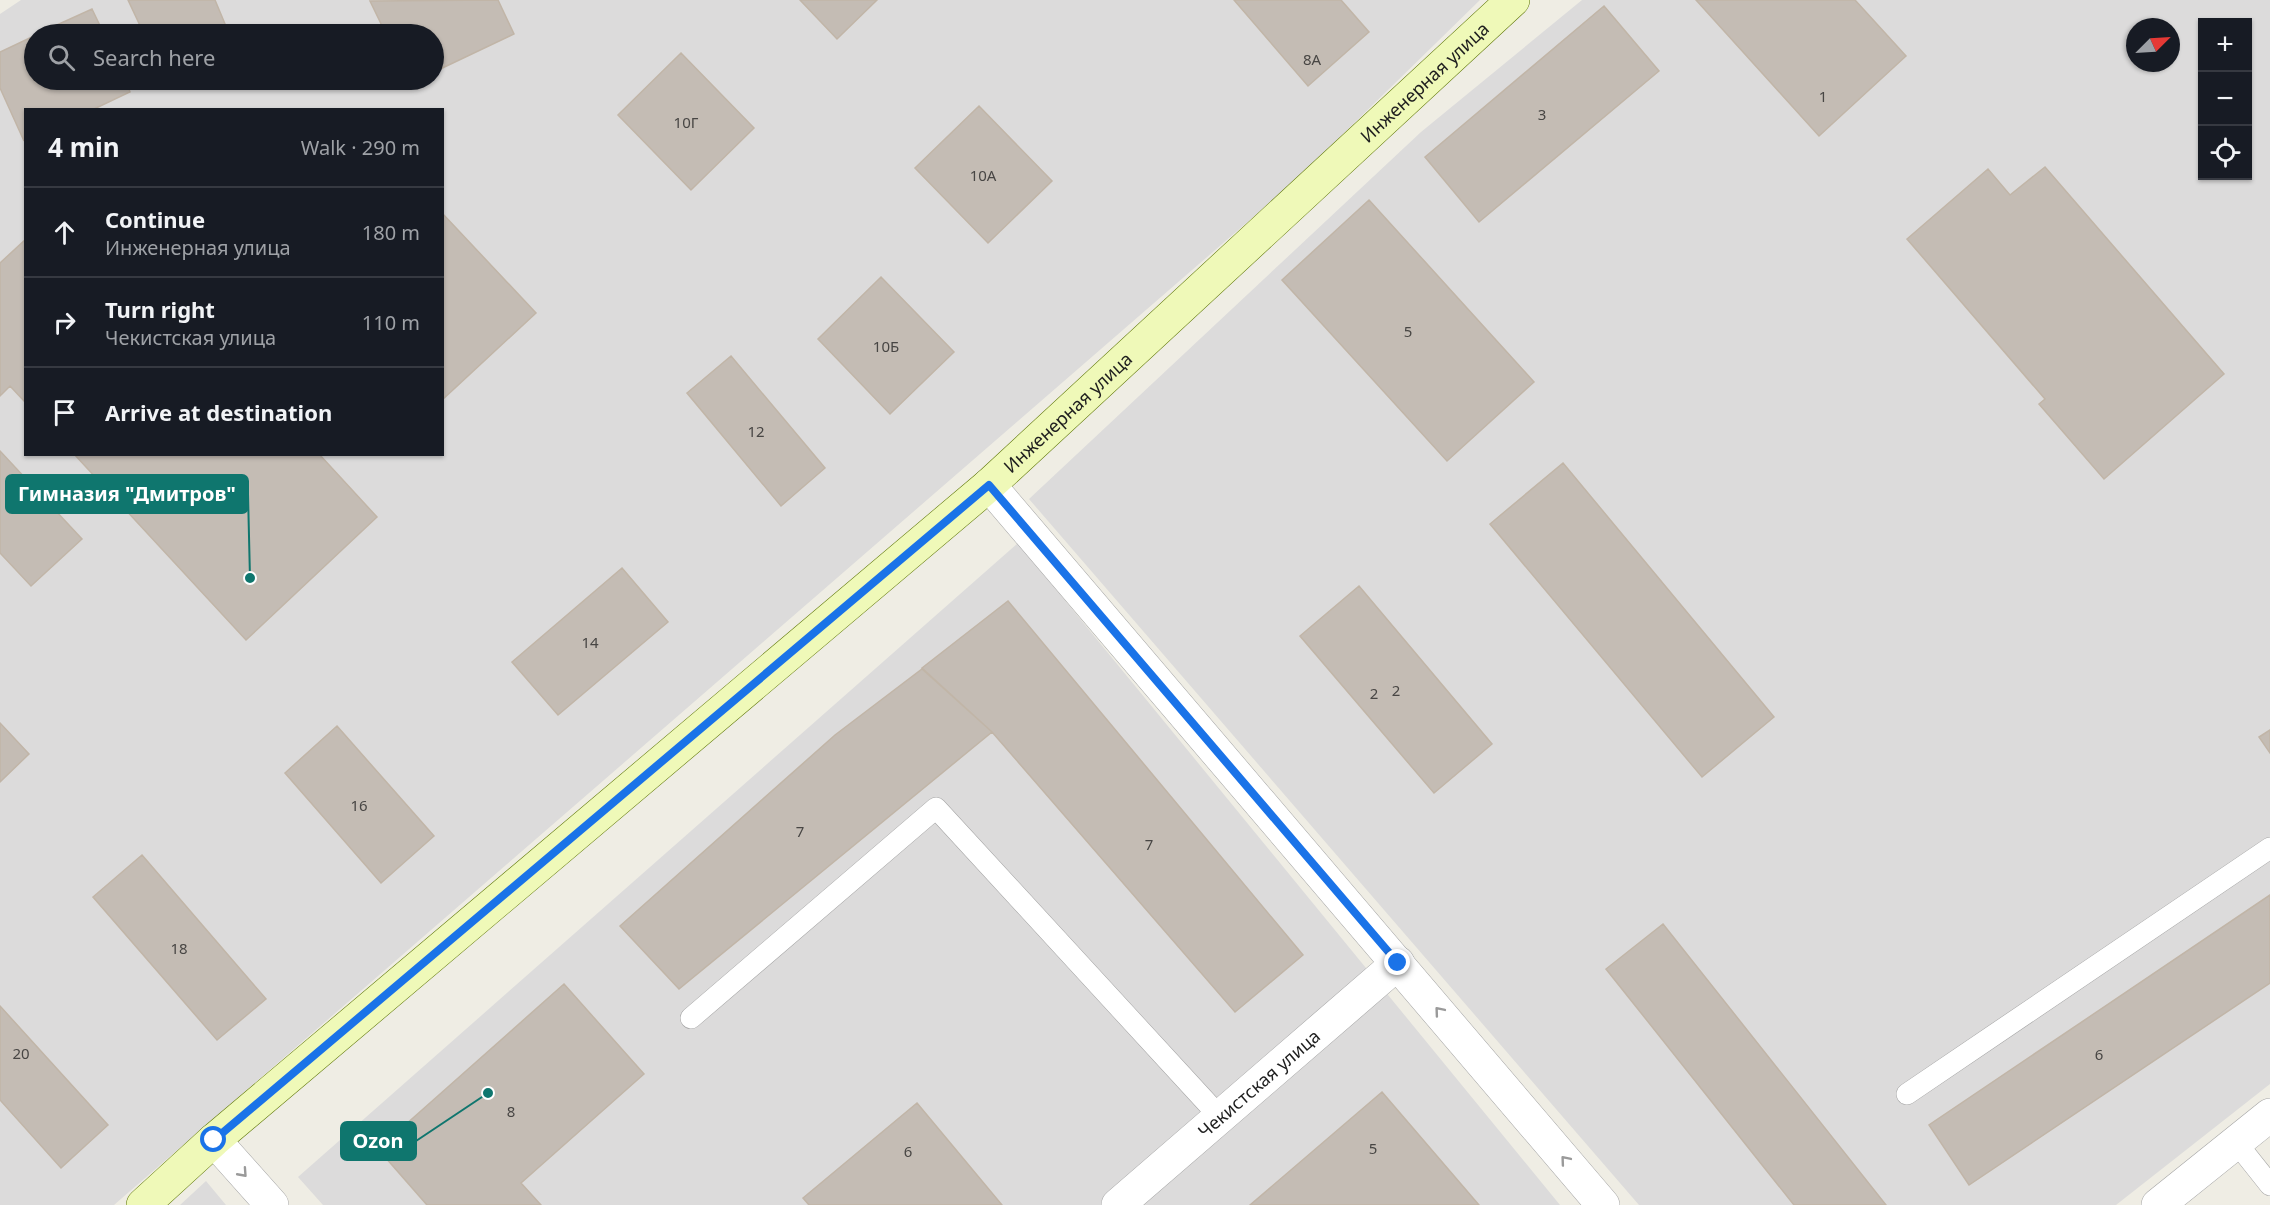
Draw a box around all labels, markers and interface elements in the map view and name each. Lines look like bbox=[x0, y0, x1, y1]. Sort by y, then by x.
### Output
street label: Инженерная улица bbox=[1355, 17, 1494, 148]
north arrow bbox=[2126, 18, 2180, 72]
map controls bbox=[2198, 18, 2252, 180]
button: + bbox=[2198, 18, 2252, 72]
search box bbox=[24, 24, 444, 90]
icon: search bbox=[45, 41, 78, 74]
text: Search here bbox=[93, 42, 215, 72]
house number: 8А bbox=[1303, 49, 1322, 69]
button: − bbox=[2198, 72, 2252, 126]
house number: 1 bbox=[1819, 86, 1827, 106]
house number: 3 bbox=[1538, 104, 1546, 124]
house number: 10Г bbox=[674, 112, 699, 132]
button: locate bbox=[2198, 126, 2252, 180]
text: 4 min bbox=[48, 129, 120, 165]
text: Walk · 290 m bbox=[301, 134, 420, 161]
house number: 10А bbox=[970, 165, 997, 185]
text: Continue bbox=[105, 204, 205, 234]
icon: ahead bbox=[48, 216, 81, 249]
text: 180 m bbox=[362, 219, 420, 246]
text: Инженерная улица bbox=[105, 234, 291, 261]
text: Turn right bbox=[105, 294, 215, 324]
icon: right bbox=[48, 306, 81, 339]
text: 110 m bbox=[362, 309, 420, 336]
house number: 5 bbox=[1404, 321, 1412, 341]
text: Чекистская улица bbox=[105, 324, 276, 351]
house number: 10Б bbox=[873, 336, 899, 356]
street label: Инженерная улица bbox=[998, 347, 1137, 478]
icon: arrive bbox=[48, 396, 81, 429]
text: Arrive at destination bbox=[105, 397, 332, 427]
house number: 12 bbox=[747, 421, 765, 441]
callout: Гимназия "Дмитров" bbox=[6, 475, 248, 513]
text: Гимназия "Дмитров" bbox=[18, 480, 236, 507]
house number: 14 bbox=[581, 632, 599, 652]
house number: 2 bbox=[1392, 680, 1400, 700]
house number: 2 bbox=[1370, 683, 1378, 703]
house number: 16 bbox=[350, 795, 368, 815]
house number: 7 bbox=[796, 821, 804, 841]
house number: 7 bbox=[1145, 834, 1153, 854]
house number: 18 bbox=[170, 938, 188, 958]
route end bbox=[1384, 949, 1410, 975]
one-way arrow bbox=[1435, 1007, 1446, 1018]
street label: Чекистская улица bbox=[1193, 1024, 1325, 1143]
house number: 20 bbox=[12, 1043, 30, 1063]
house number: 6 bbox=[2095, 1044, 2103, 1064]
house number: 8 bbox=[507, 1101, 515, 1121]
callout: Ozon bbox=[341, 1122, 416, 1160]
route start bbox=[200, 1126, 226, 1152]
text: Ozon bbox=[352, 1127, 404, 1154]
house number: 5 bbox=[1369, 1138, 1377, 1158]
house number: 6 bbox=[904, 1141, 912, 1161]
one-way arrow bbox=[1561, 1156, 1572, 1167]
one-way arrow bbox=[236, 1166, 247, 1176]

